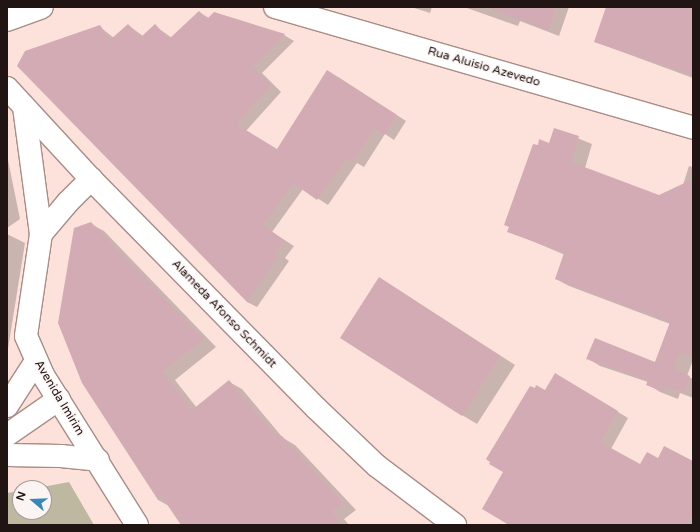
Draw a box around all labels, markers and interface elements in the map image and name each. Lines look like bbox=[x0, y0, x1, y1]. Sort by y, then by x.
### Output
street label: Rua Aluisio Azevedo bbox=[426, 44, 542, 90]
street label: Alameda Afonso Schmidt bbox=[169, 257, 279, 371]
street label: Avenida Imirim bbox=[31, 358, 87, 438]
north arrow bbox=[12, 480, 52, 520]
text: N bbox=[14, 490, 29, 503]

